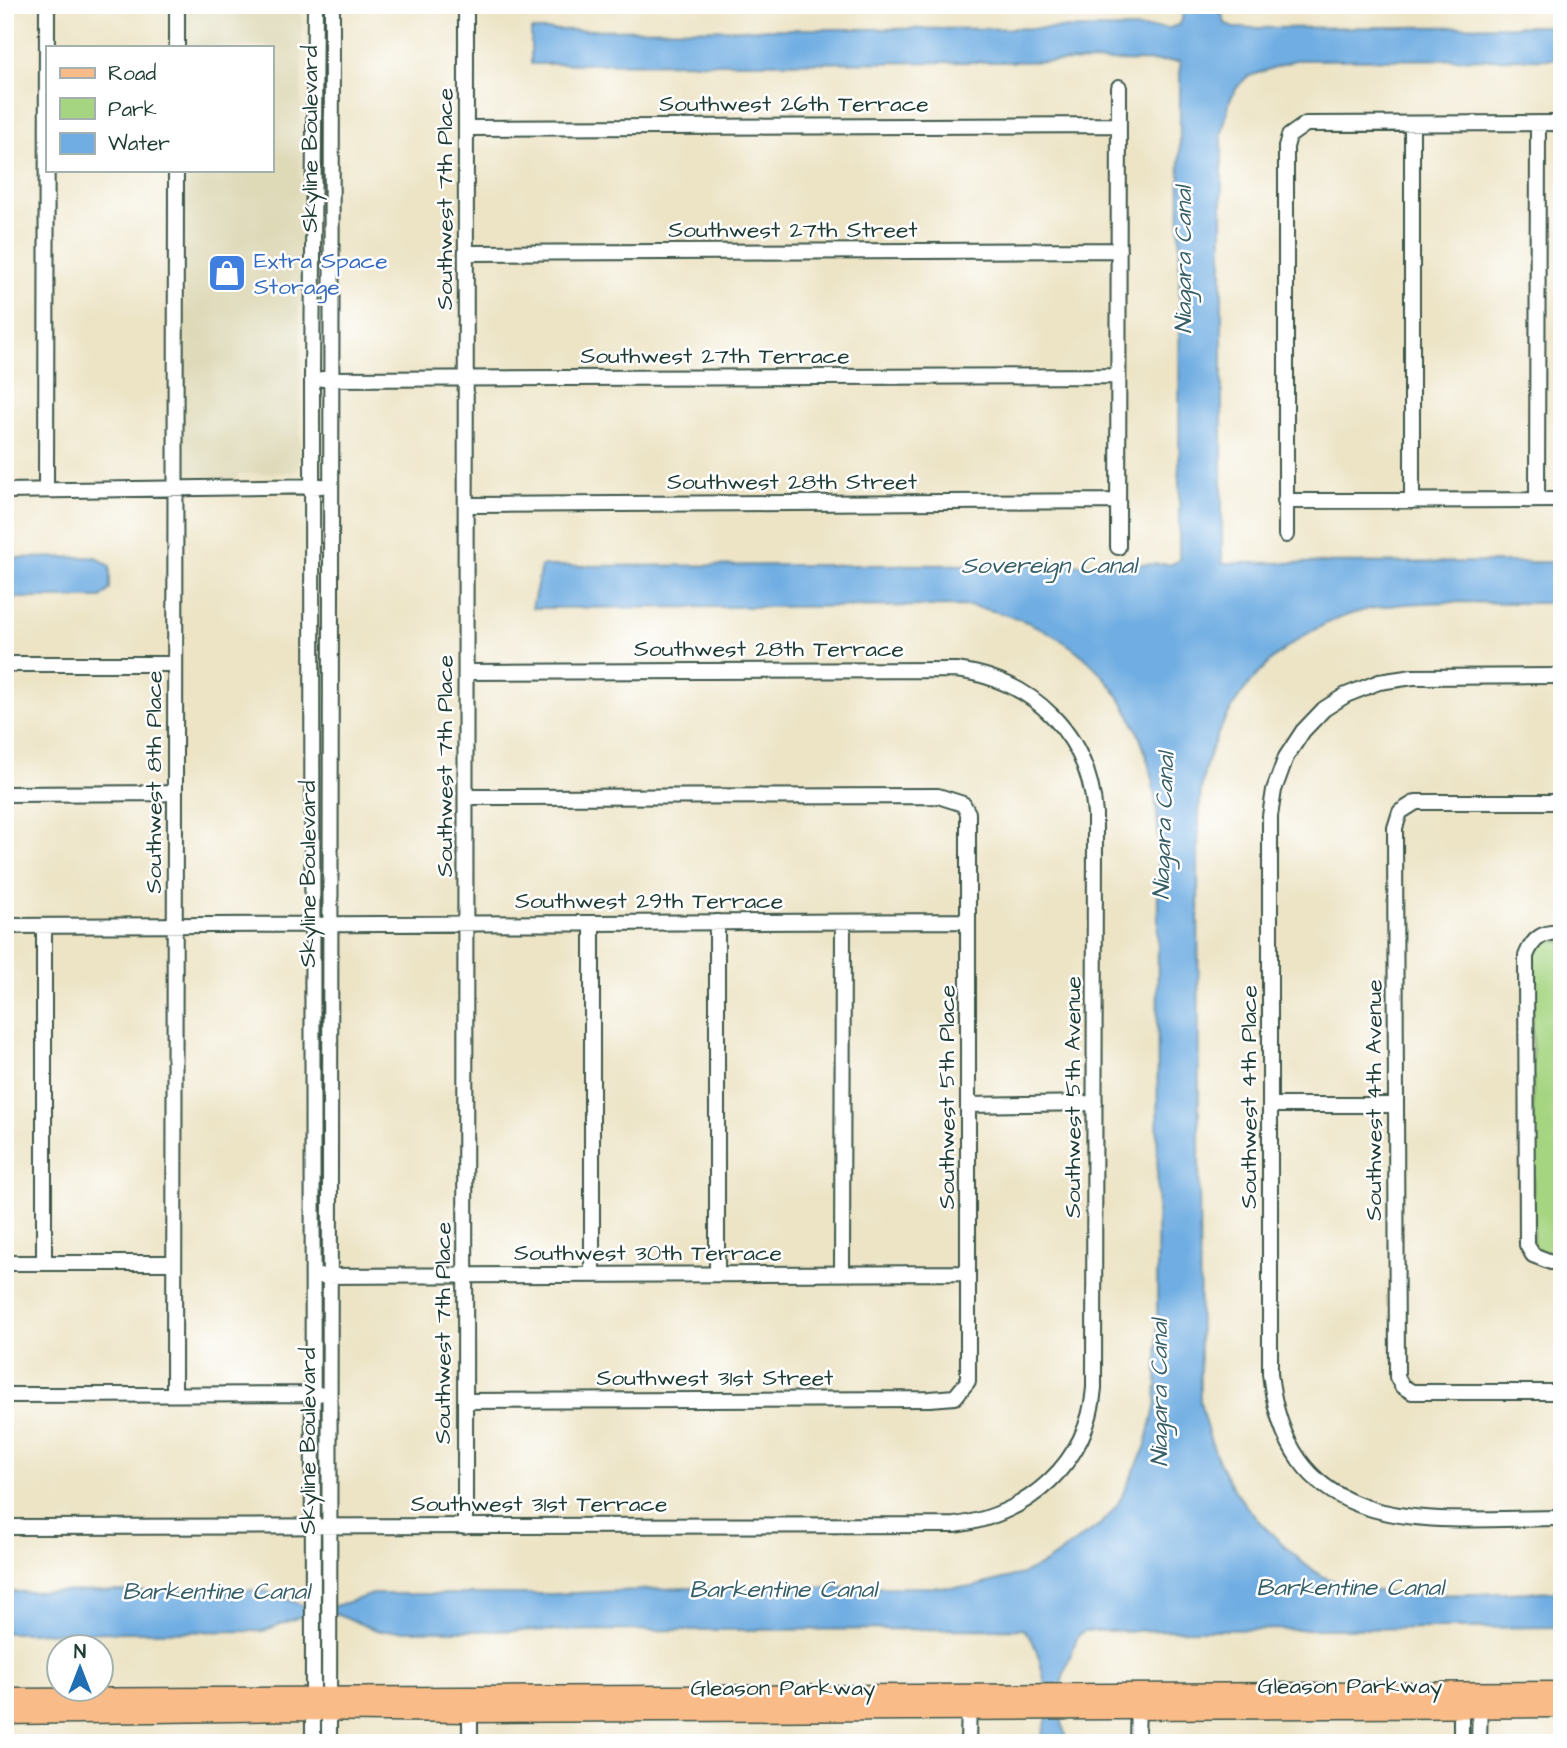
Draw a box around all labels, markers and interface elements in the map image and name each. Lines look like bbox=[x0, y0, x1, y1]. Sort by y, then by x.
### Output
street label: Skyline Boulevard bbox=[294, 45, 327, 232]
legend bbox=[46, 46, 273, 172]
text: Road bbox=[108, 59, 156, 88]
street label: Southwest 7th Place bbox=[429, 88, 461, 310]
street label: Southwest 26th Terrace bbox=[659, 88, 929, 120]
text: Park bbox=[108, 95, 157, 124]
text: Water bbox=[108, 129, 170, 158]
water label: Niagara Canal bbox=[1167, 183, 1202, 334]
street label: Southwest 27th Street bbox=[668, 214, 918, 246]
place label: Extra Space Storage bbox=[254, 245, 388, 304]
shop icon: Extra Space Storage bbox=[206, 252, 248, 294]
street label: Southwest 27th Terrace bbox=[580, 340, 850, 372]
street label: Southwest 28th Street bbox=[667, 466, 918, 498]
water label: Sovereign Canal bbox=[961, 549, 1140, 584]
street label: Southwest 28th Terrace bbox=[634, 633, 904, 665]
street label: Southwest 7th Place bbox=[429, 655, 461, 877]
street label: Southwest 8th Place bbox=[138, 671, 170, 893]
water label: Niagara Canal bbox=[1144, 748, 1185, 900]
street label: Skyline Boulevard bbox=[292, 780, 325, 967]
street label: Southwest 29th Terrace bbox=[515, 885, 783, 917]
street label: Southwest 5th Avenue bbox=[1057, 976, 1089, 1218]
street label: Southwest 4th Avenue bbox=[1358, 979, 1390, 1221]
street label: Southwest 5th Place bbox=[931, 985, 963, 1209]
street label: Southwest 4th Place bbox=[1233, 985, 1265, 1209]
street label: Southwest 7th Place bbox=[427, 1222, 459, 1444]
street label: Southwest 30th Terrace bbox=[514, 1237, 782, 1269]
water label: Niagara Canal bbox=[1143, 1316, 1178, 1467]
street label: Skyline Boulevard bbox=[292, 1347, 325, 1534]
street label: Southwest 31st Street bbox=[597, 1362, 834, 1394]
street label: Southwest 31st Terrace bbox=[411, 1488, 667, 1520]
water label: Barkentine Canal bbox=[1256, 1571, 1447, 1605]
water label: Barkentine Canal bbox=[689, 1573, 880, 1607]
water label: Barkentine Canal bbox=[122, 1575, 313, 1609]
north arrow bbox=[46, 1632, 116, 1702]
text: N bbox=[74, 1639, 86, 1666]
street label: Gleason Parkway bbox=[1258, 1670, 1443, 1703]
street label: Gleason Parkway bbox=[691, 1672, 876, 1705]

